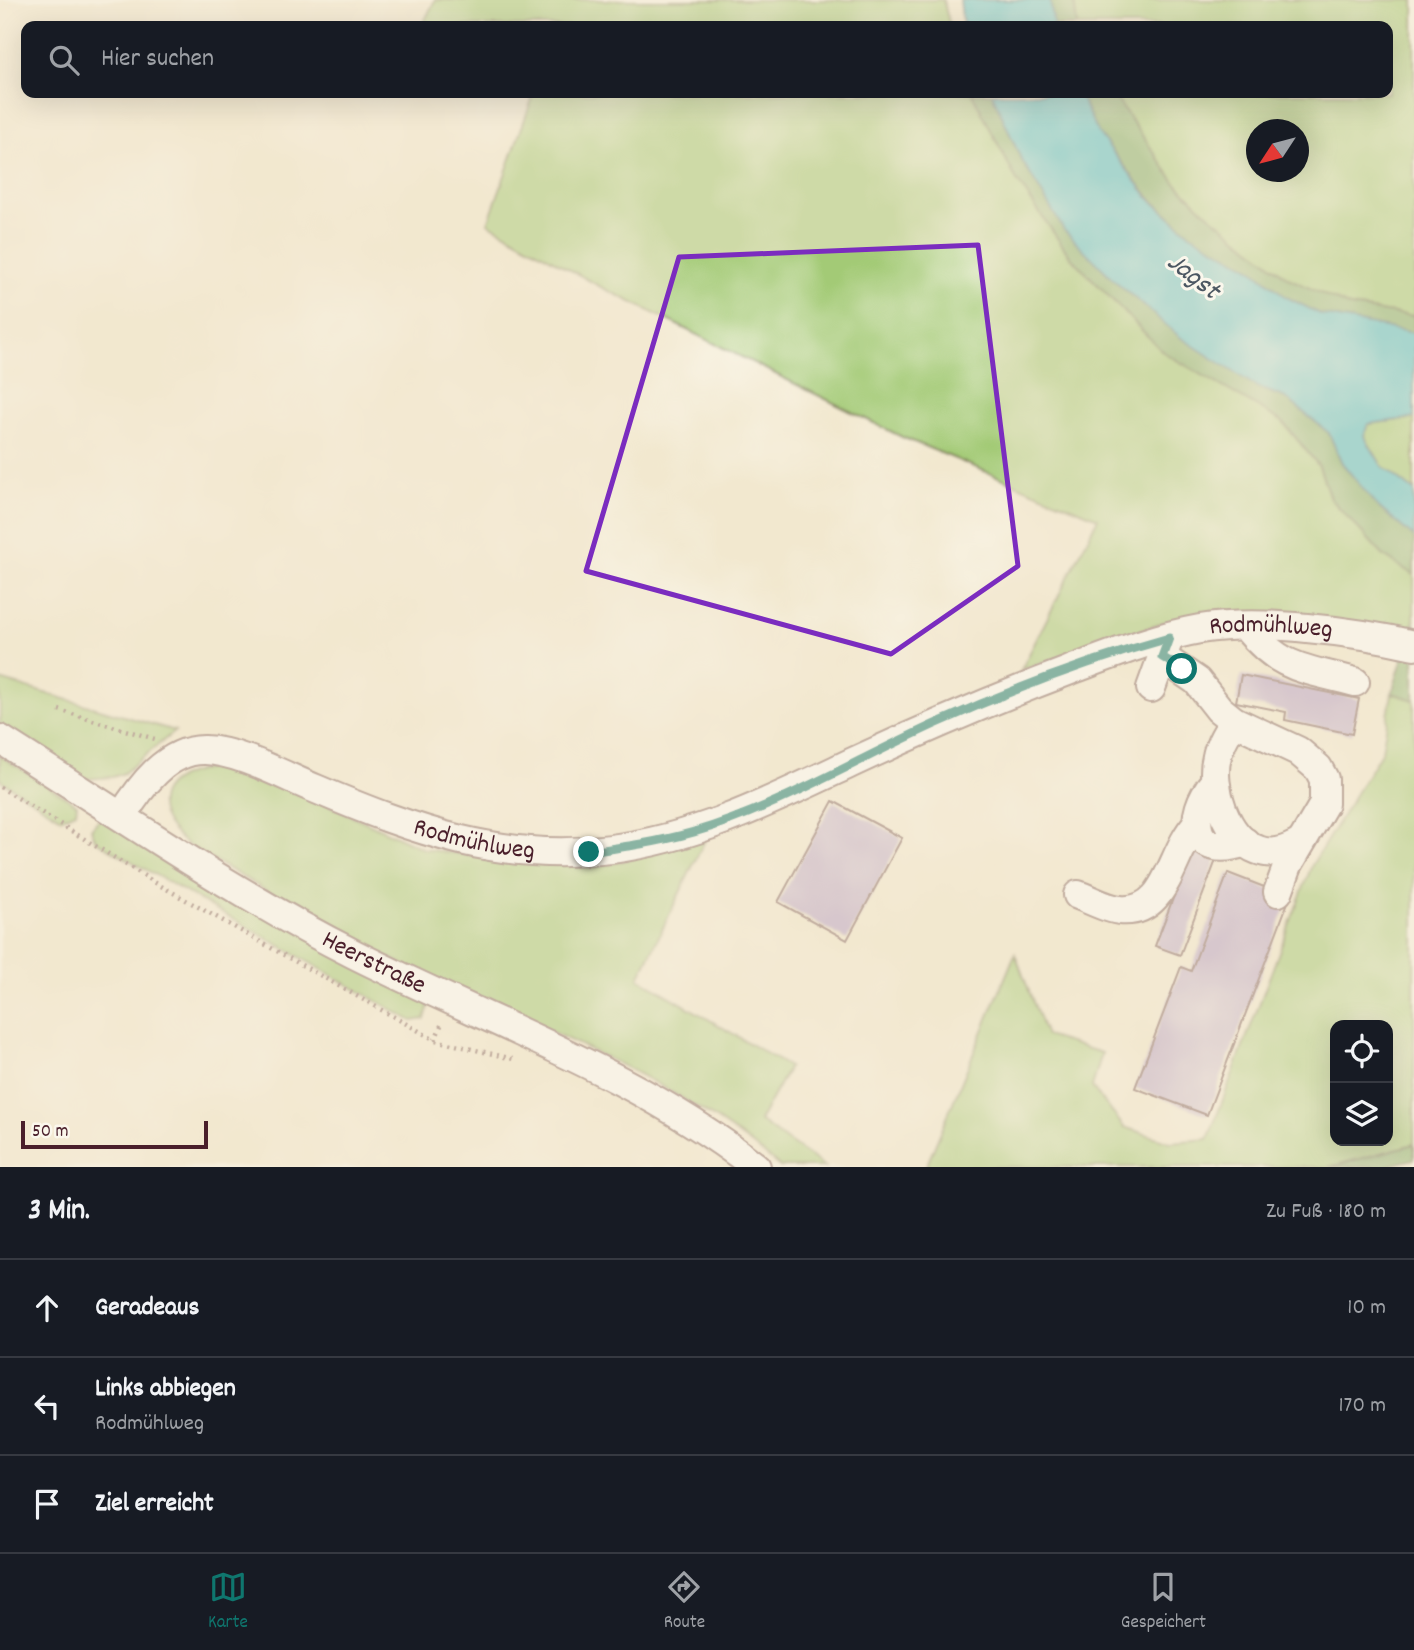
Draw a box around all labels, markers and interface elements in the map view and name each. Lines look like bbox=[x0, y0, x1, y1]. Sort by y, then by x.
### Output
search box bbox=[21, 21, 1393, 98]
icon: search bbox=[45, 41, 83, 79]
text: Hier suchen bbox=[101, 41, 214, 78]
north arrow bbox=[1246, 119, 1309, 182]
water label: Jagst bbox=[1157, 244, 1229, 313]
street label: Rodmühlweg bbox=[1208, 607, 1335, 649]
route start bbox=[1166, 653, 1197, 684]
street label: Rodmühlweg bbox=[409, 809, 536, 870]
route end bbox=[573, 836, 604, 867]
street label: Heerstraße bbox=[315, 922, 432, 1004]
map controls bbox=[1330, 1020, 1393, 1146]
button: locate bbox=[1330, 1020, 1393, 1083]
button: layers bbox=[1330, 1083, 1393, 1146]
scale bar bbox=[21, 1118, 208, 1150]
text: 50 m bbox=[32, 1119, 69, 1146]
text: 3 Min. bbox=[28, 1191, 90, 1234]
text: Zu Fuß · 180 m bbox=[1266, 1196, 1386, 1229]
icon: ahead bbox=[28, 1289, 66, 1327]
text: Geradeaus bbox=[95, 1290, 199, 1327]
text: 10 m bbox=[1347, 1292, 1386, 1325]
text: Links abbiegen bbox=[95, 1371, 236, 1408]
icon: left bbox=[28, 1387, 66, 1425]
text: 170 m bbox=[1339, 1390, 1386, 1423]
text: Rodmühlweg bbox=[95, 1408, 204, 1441]
icon: arrive bbox=[28, 1485, 66, 1523]
text: Ziel erreicht bbox=[95, 1486, 214, 1523]
tab: Karte bbox=[208, 1568, 248, 1637]
tab: Route bbox=[664, 1568, 705, 1637]
tab: Gespeichert bbox=[1121, 1568, 1206, 1637]

